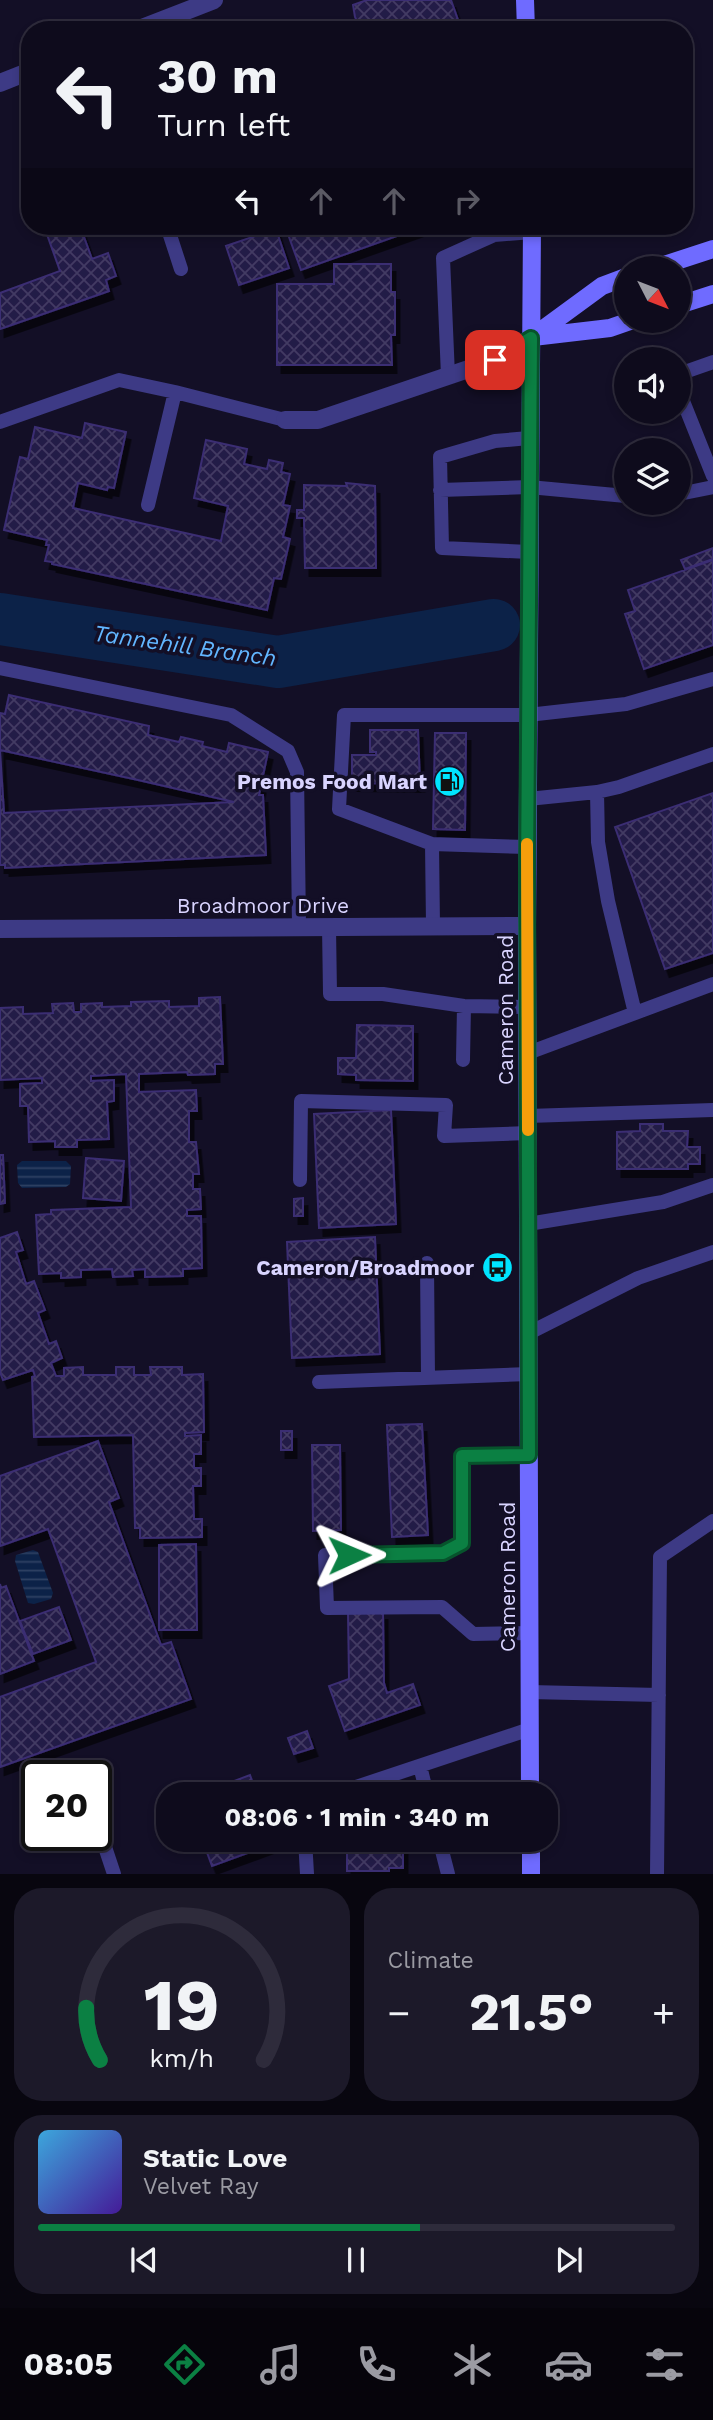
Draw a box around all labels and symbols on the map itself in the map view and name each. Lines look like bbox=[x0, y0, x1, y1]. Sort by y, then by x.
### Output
north arrow bbox=[614, 256, 691, 332]
pin bbox=[465, 330, 525, 390]
water label: Tannehill Branch bbox=[92, 620, 278, 672]
fuel station icon: Premos Food Mart bbox=[433, 764, 467, 798]
place label: Premos Food Mart bbox=[237, 769, 427, 794]
street label: Broadmoor Drive bbox=[177, 893, 349, 918]
street label: Cameron Road bbox=[493, 935, 518, 1085]
bus stop icon: Cameron/Broadmoor bbox=[480, 1250, 514, 1284]
place label: Cameron/Broadmoor bbox=[256, 1255, 474, 1280]
street label: Cameron Road bbox=[495, 1502, 520, 1652]
position arrow bbox=[312, 1518, 386, 1592]
speed limit sign: 20 bbox=[21, 1760, 112, 1851]

